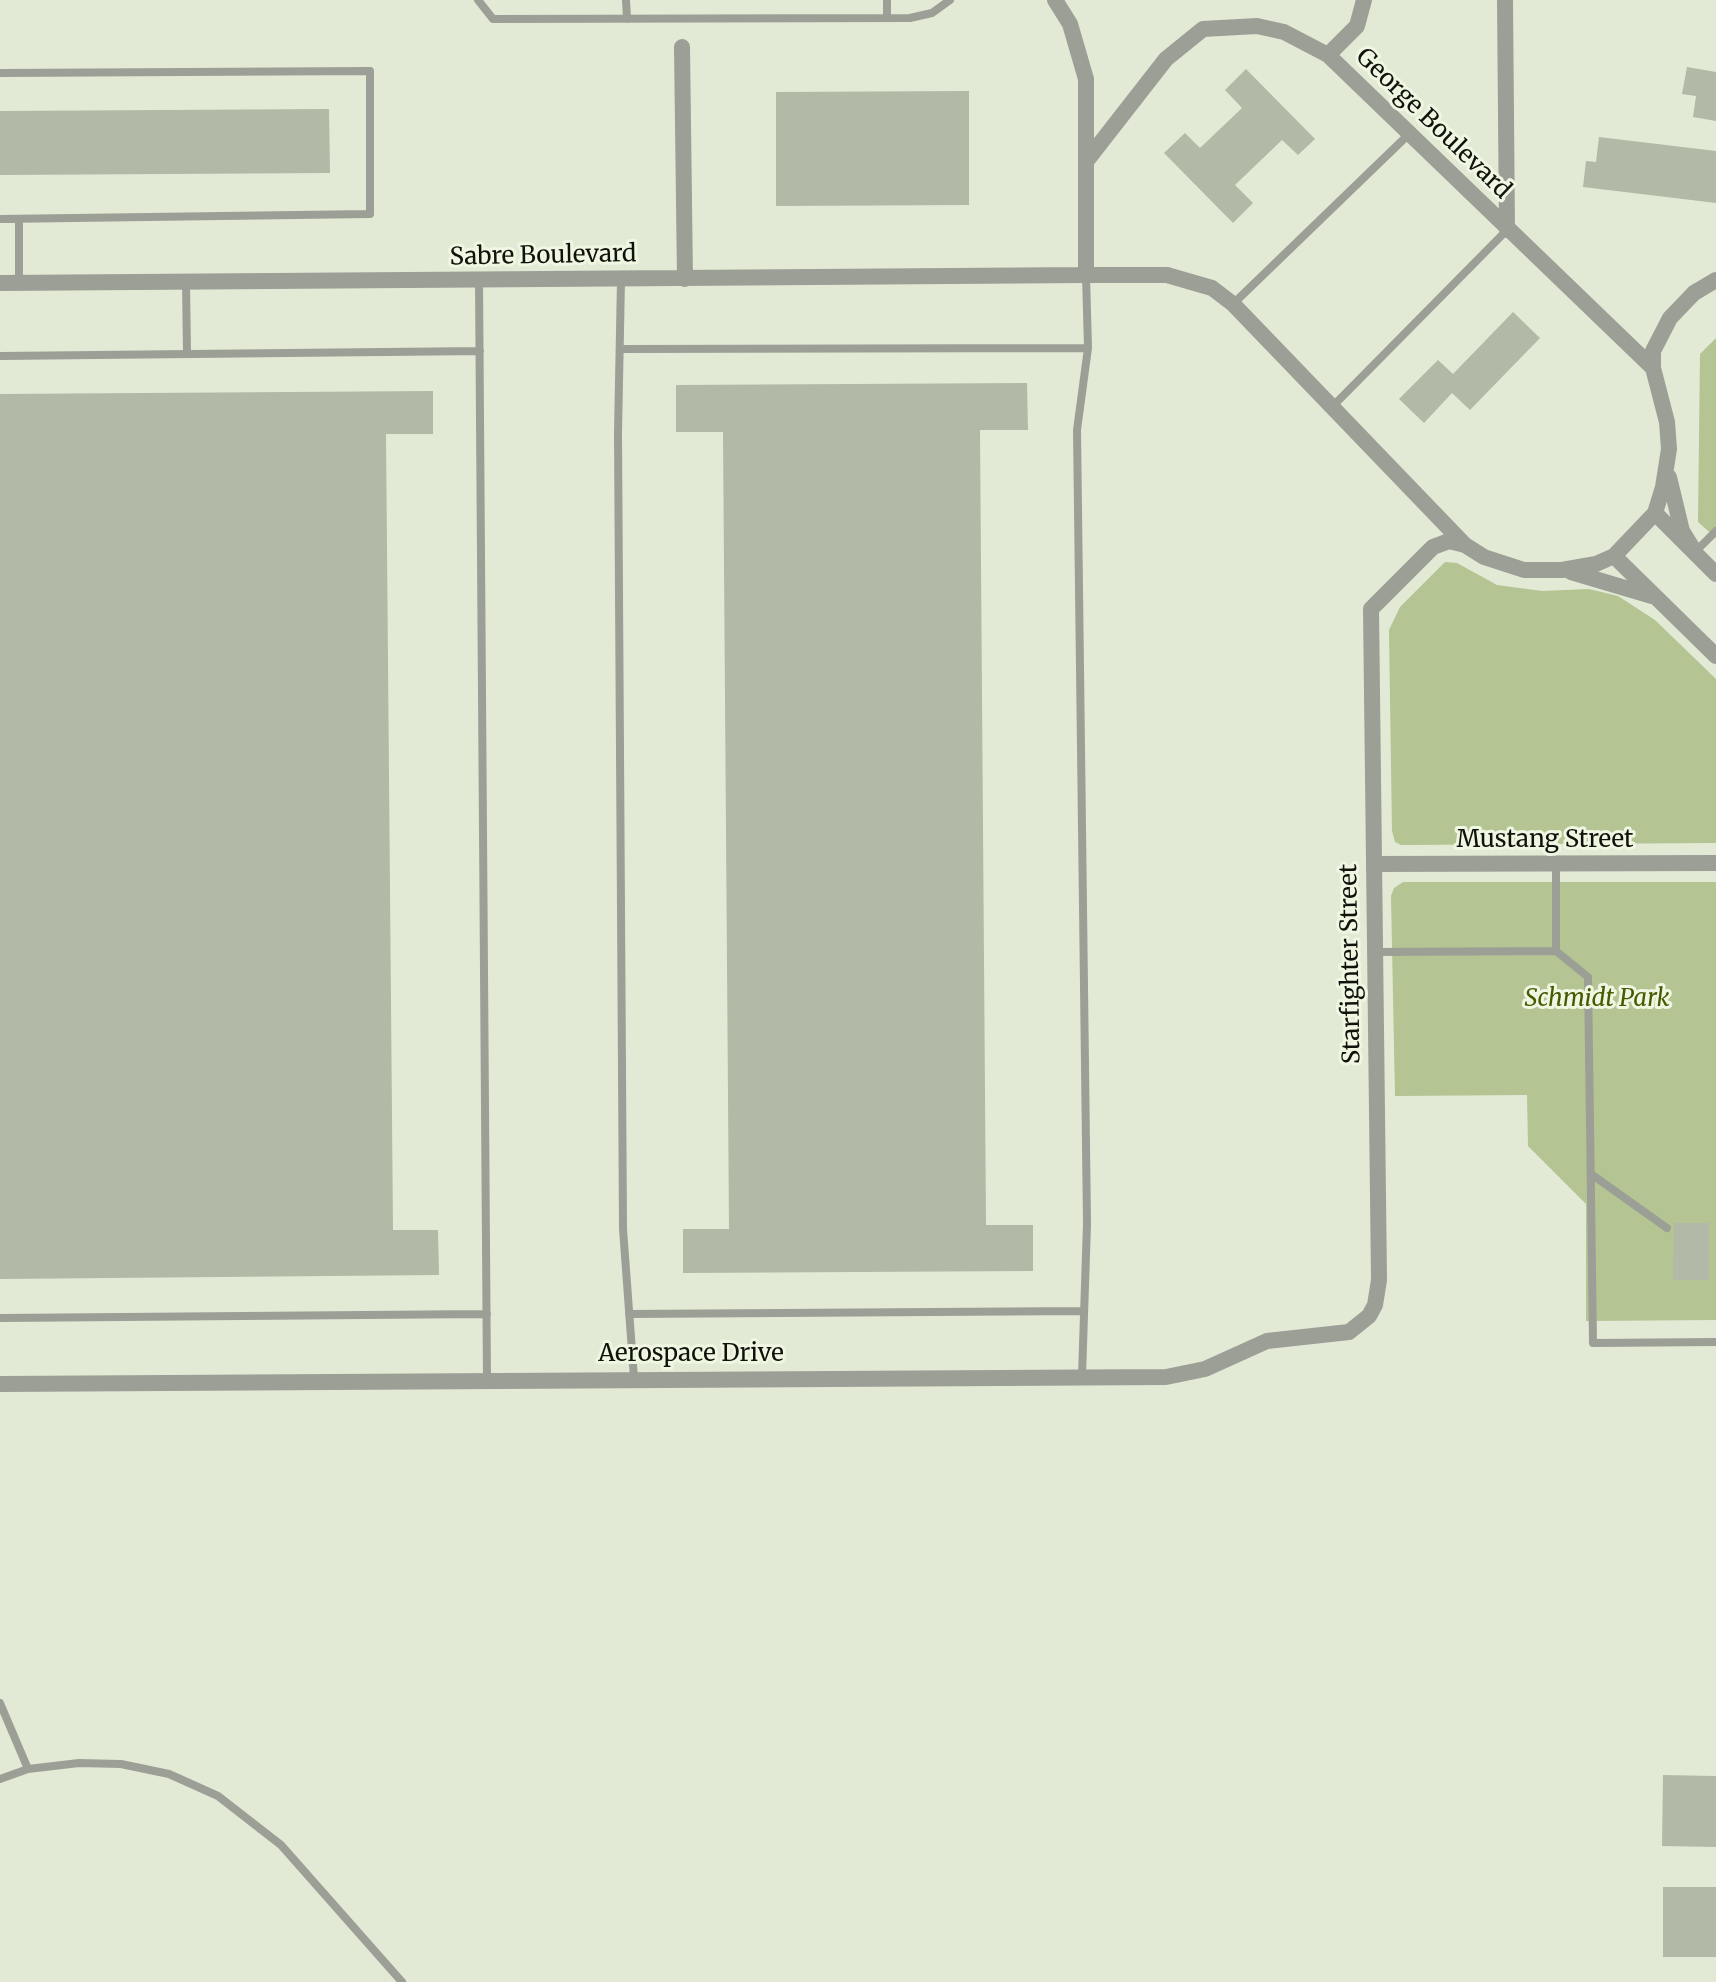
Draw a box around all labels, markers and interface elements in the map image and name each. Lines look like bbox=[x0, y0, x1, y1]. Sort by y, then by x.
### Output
street label: George Boulevard bbox=[1350, 43, 1516, 205]
street label: Sabre Boulevard bbox=[449, 240, 637, 272]
street label: Mustang Street bbox=[1457, 826, 1633, 854]
street label: Starfighter Street bbox=[1335, 864, 1367, 1064]
park label: Schmidt Park bbox=[1524, 985, 1670, 1013]
street label: Aerospace Drive bbox=[598, 1340, 784, 1368]

